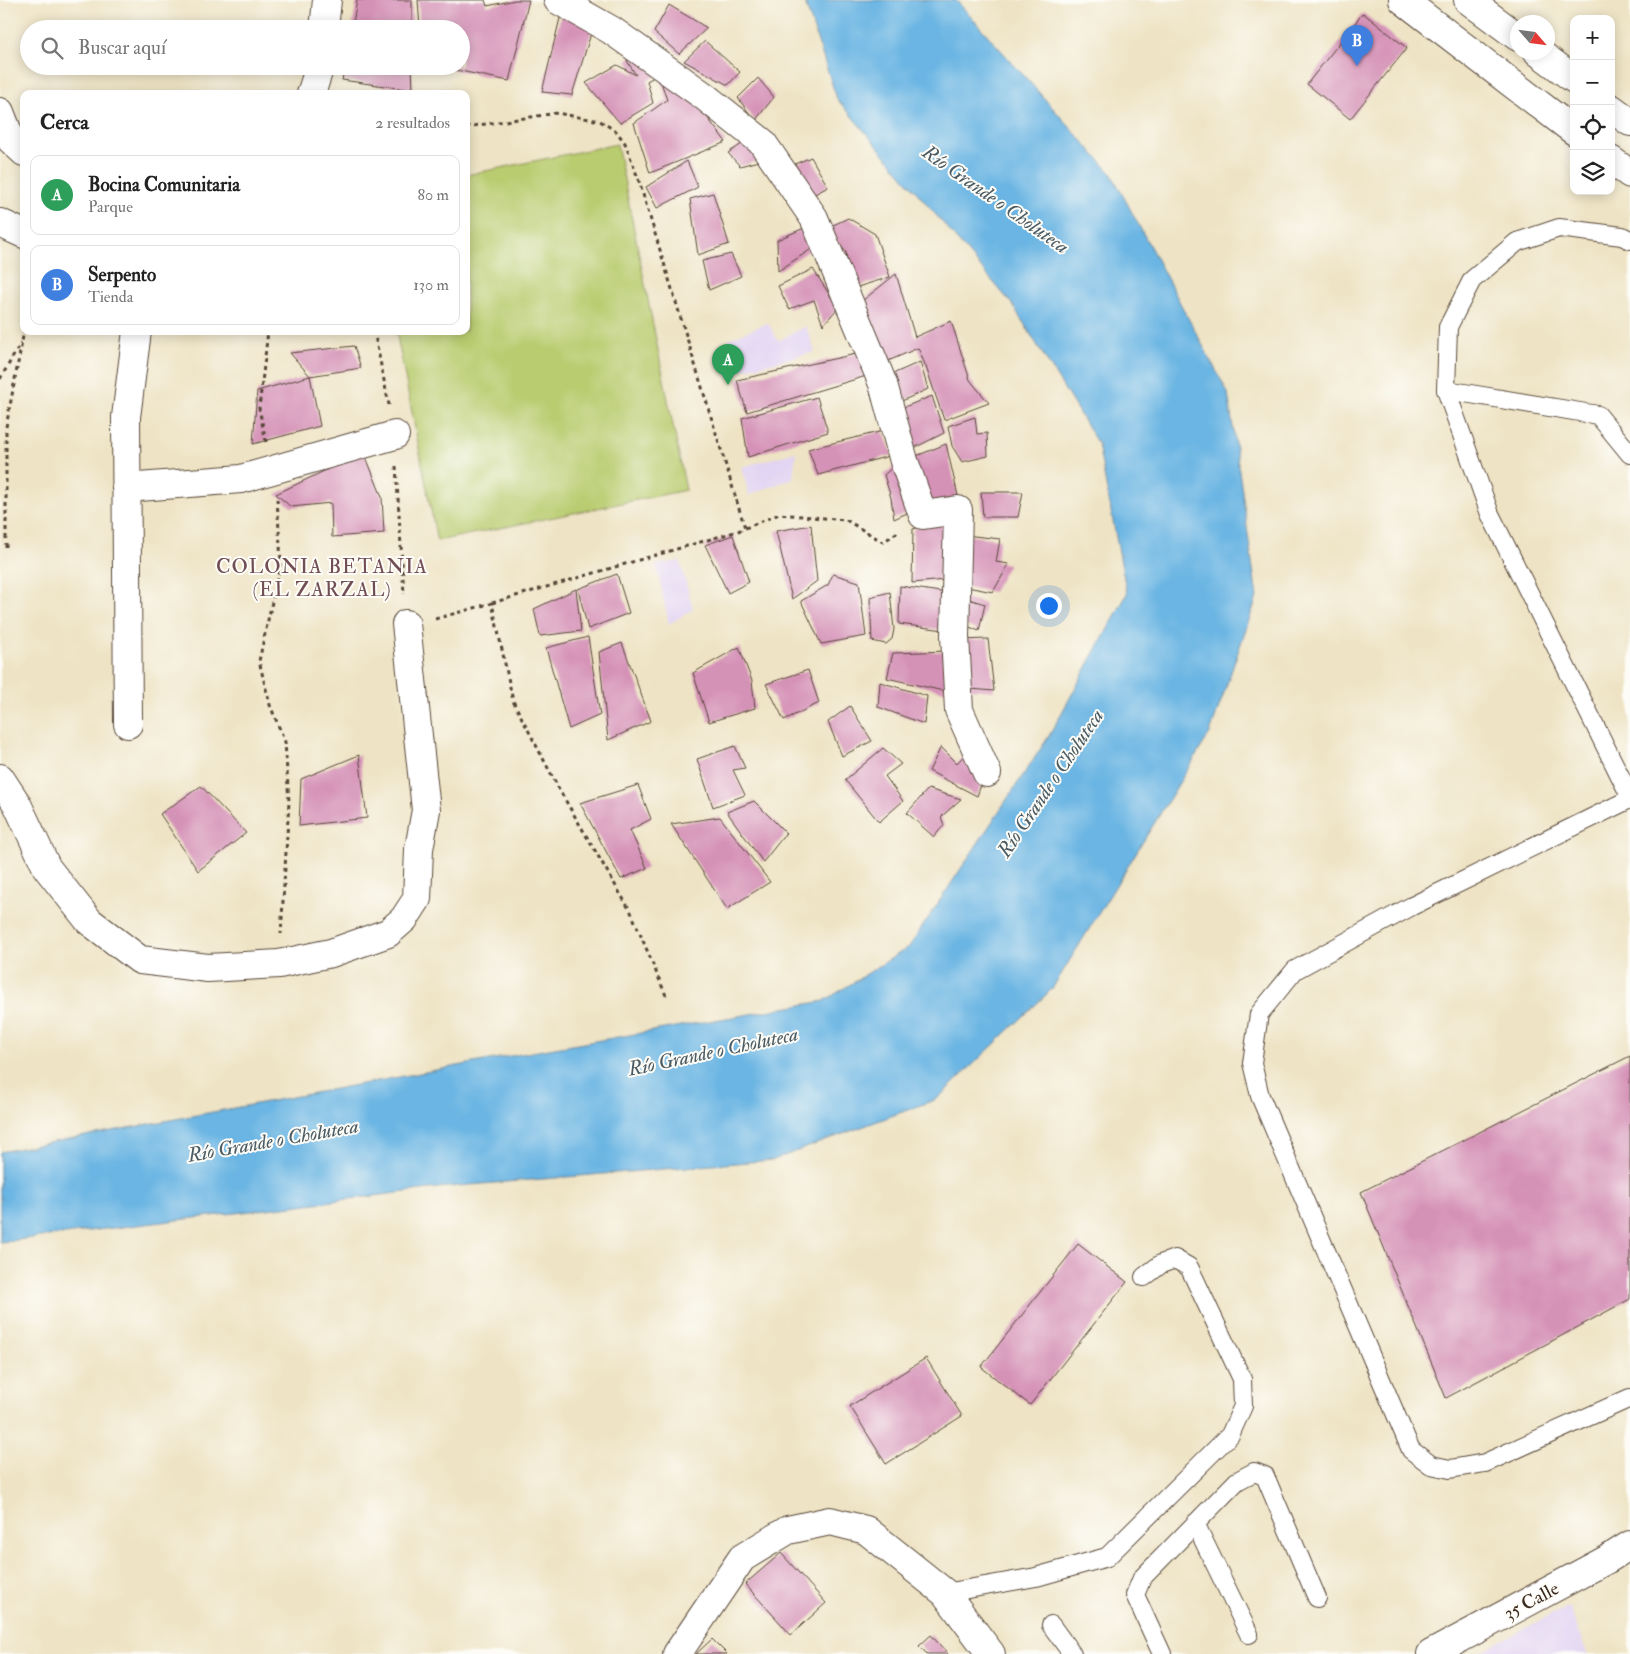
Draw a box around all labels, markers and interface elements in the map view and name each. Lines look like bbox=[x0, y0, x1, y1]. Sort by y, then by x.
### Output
north arrow bbox=[1510, 15, 1555, 60]
map controls bbox=[1570, 15, 1615, 195]
button: + bbox=[1570, 15, 1615, 60]
search box bbox=[20, 20, 470, 75]
pin: B bbox=[1341, 25, 1373, 66]
icon: search bbox=[38, 34, 66, 62]
text: Buscar aquí bbox=[78, 36, 166, 60]
button: − bbox=[1570, 60, 1615, 105]
button: locate bbox=[1570, 105, 1615, 150]
text: Cerca bbox=[40, 109, 89, 136]
text: 2 resultados bbox=[375, 113, 450, 133]
water label: Río Grande o Choluteca bbox=[917, 139, 1074, 259]
button: layers bbox=[1570, 150, 1615, 195]
text: Bocina Comunitaria bbox=[88, 173, 240, 197]
text: A bbox=[52, 185, 62, 205]
text: 80 m bbox=[418, 185, 449, 205]
text: Parque bbox=[88, 197, 133, 217]
text: Serpento bbox=[88, 263, 156, 287]
text: B bbox=[52, 275, 62, 295]
text: 130 m bbox=[413, 275, 449, 295]
text: Tienda bbox=[88, 287, 133, 307]
pin: A bbox=[712, 344, 744, 385]
district label: COLONIA BETANIA (EL ZARZAL) bbox=[216, 554, 428, 602]
your location bbox=[1036, 593, 1062, 619]
water label: Río Grande o Choluteca bbox=[991, 705, 1109, 863]
water label: Río Grande o Choluteca bbox=[625, 1021, 800, 1082]
water label: Río Grande o Choluteca bbox=[185, 1113, 361, 1168]
street label: 35 Calle bbox=[1500, 1576, 1563, 1625]

